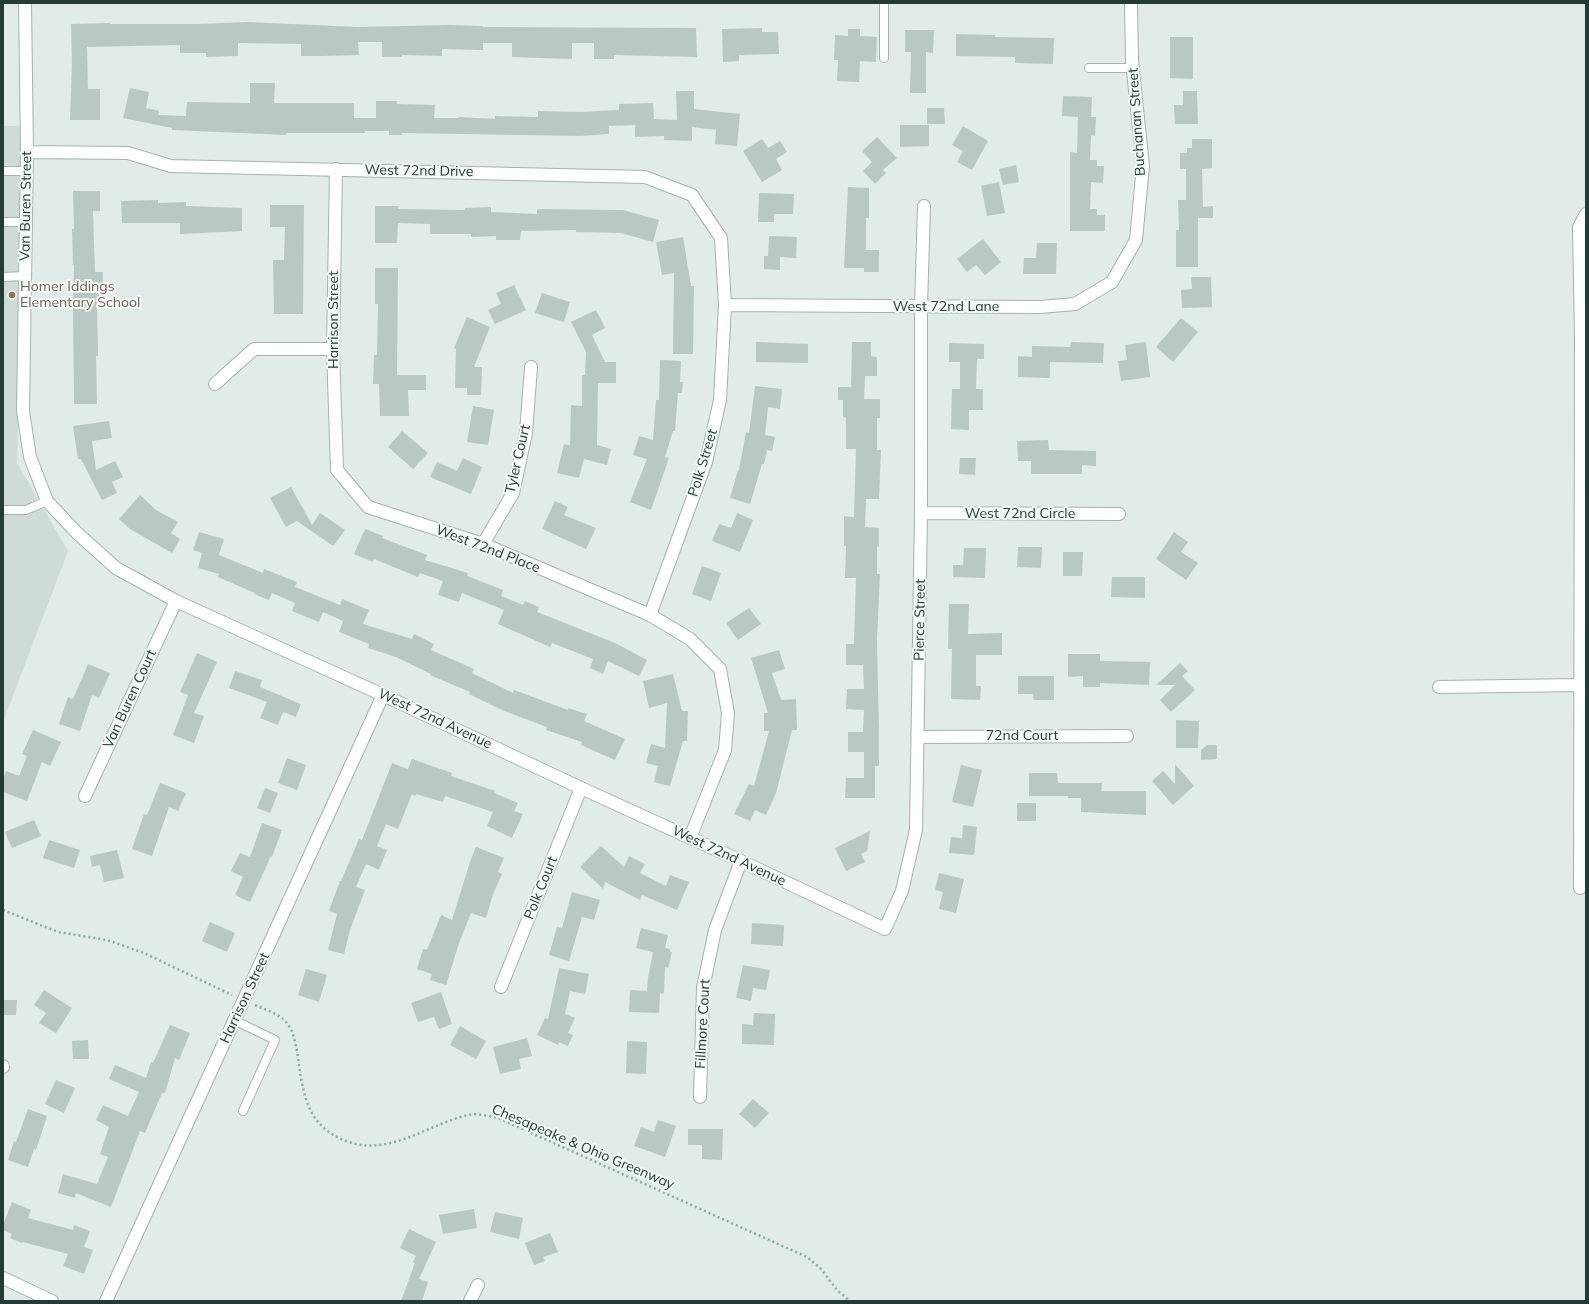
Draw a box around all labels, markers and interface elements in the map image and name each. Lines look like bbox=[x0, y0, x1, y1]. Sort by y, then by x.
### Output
street label: Buchanan Street bbox=[1125, 67, 1149, 177]
street label: Van Buren Street bbox=[17, 151, 35, 261]
street label: West 72nd Drive bbox=[365, 162, 473, 180]
street label: Harrison Street bbox=[326, 271, 342, 369]
place label: Homer Iddings Elementary School bbox=[20, 279, 140, 312]
marker: Homer Iddings Elementary School bbox=[7, 290, 17, 300]
street label: West 72nd Lane bbox=[893, 299, 999, 315]
street label: Tyler Court bbox=[502, 423, 534, 495]
street label: Polk Street bbox=[685, 427, 721, 499]
street label: West 72nd Circle bbox=[965, 506, 1075, 522]
street label: West 72nd Place bbox=[434, 521, 542, 577]
street label: Pierce Street bbox=[911, 579, 929, 661]
street label: Van Buren Court bbox=[100, 647, 160, 751]
street label: West 72nd Avenue bbox=[375, 685, 495, 753]
street label: 72nd Court bbox=[986, 728, 1058, 744]
street label: West 72nd Avenue bbox=[669, 822, 789, 890]
street label: Polk Court bbox=[521, 854, 561, 922]
street label: Harrison Street bbox=[217, 950, 273, 1046]
street label: Fillmore Court bbox=[692, 979, 714, 1069]
street label: Chesapeake & Ohio Greenway bbox=[489, 1101, 677, 1193]

